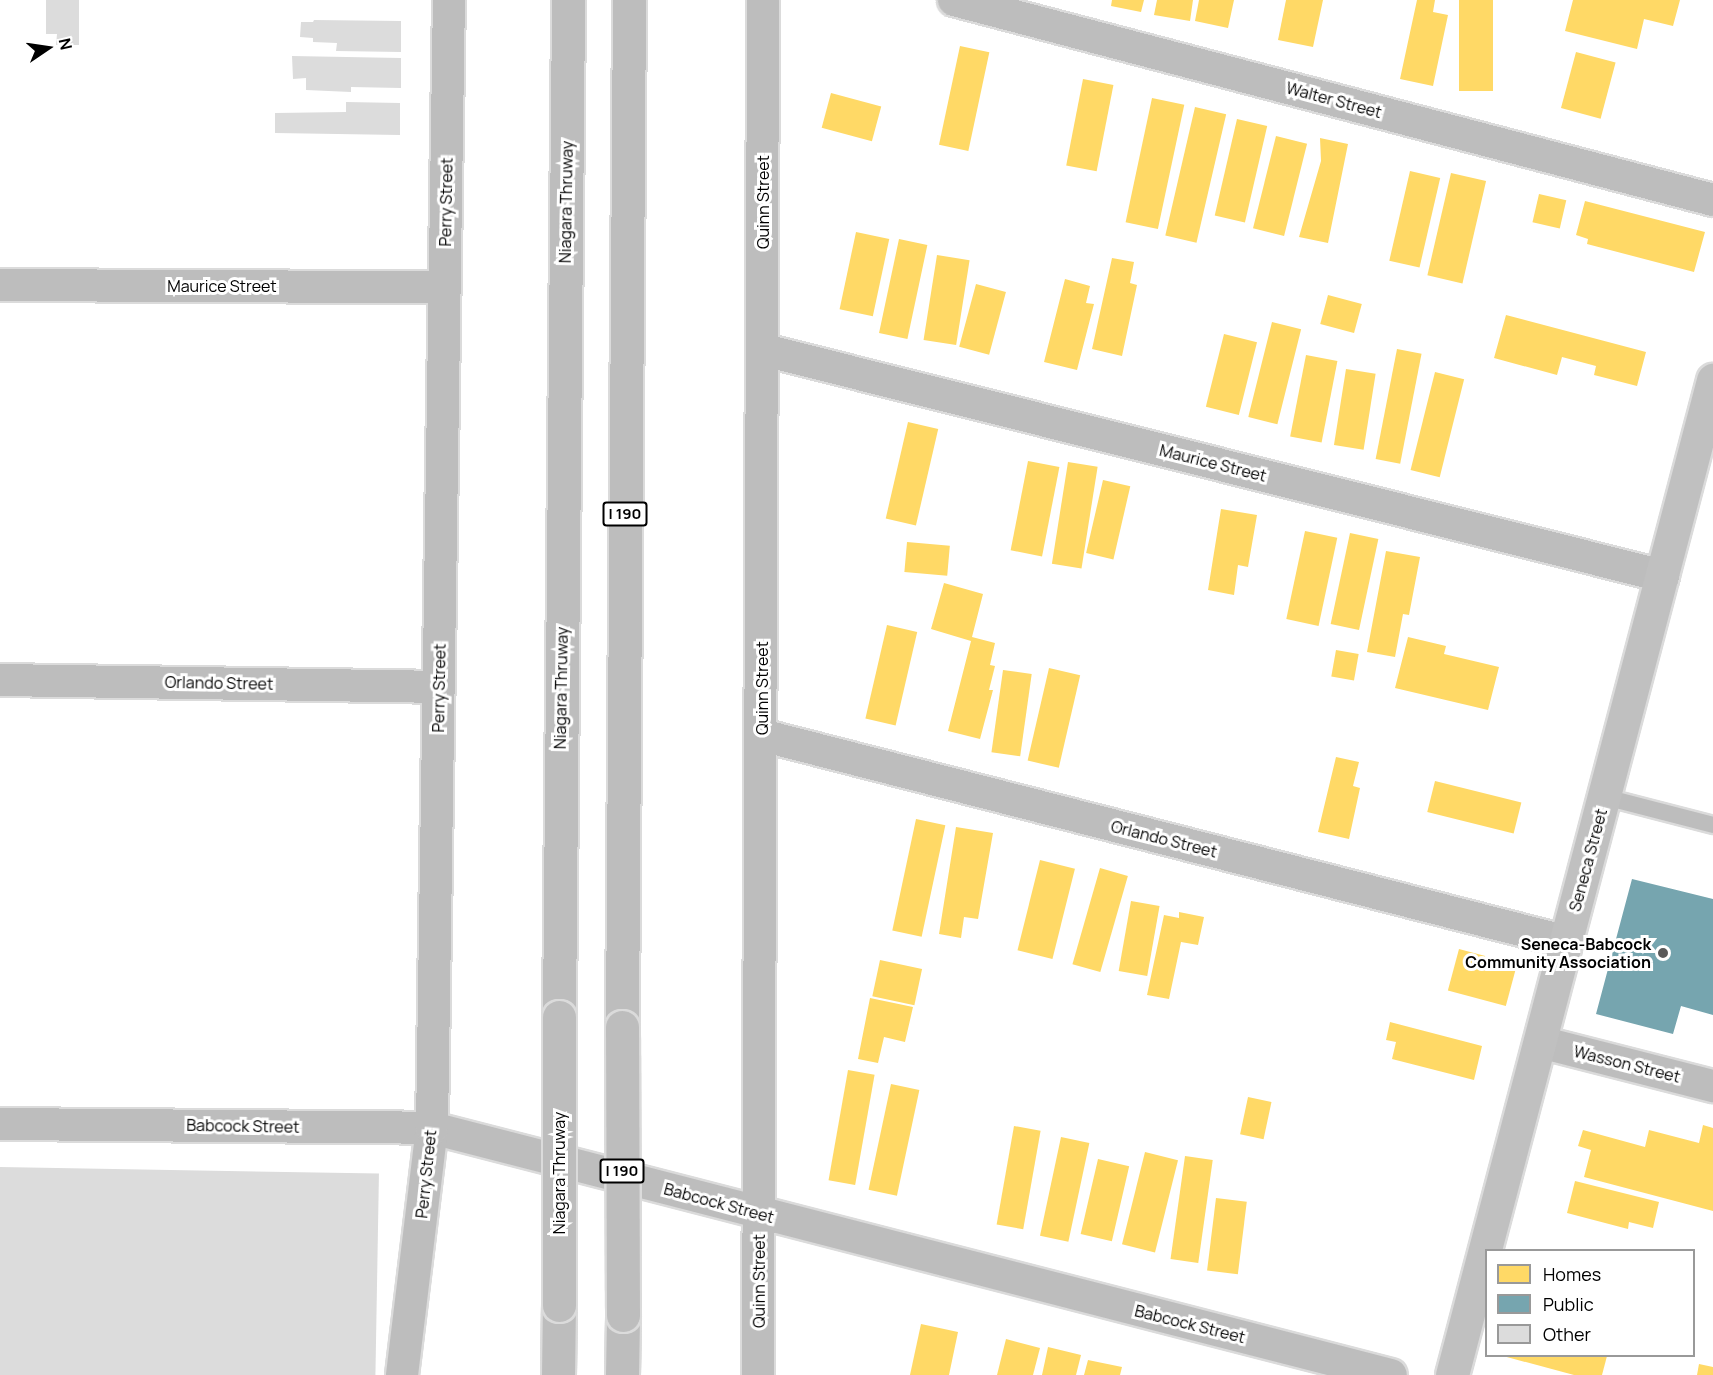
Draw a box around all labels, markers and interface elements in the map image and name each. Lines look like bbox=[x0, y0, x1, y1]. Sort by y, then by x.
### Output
north arrow bbox=[18, 18, 78, 78]
text: N bbox=[54, 36, 78, 52]
street label: Walter Street bbox=[1284, 78, 1384, 122]
street label: Niagara Thruway bbox=[555, 141, 577, 263]
street label: Quinn Street bbox=[753, 155, 773, 249]
street label: Perry Street bbox=[436, 157, 456, 247]
street label: Maurice Street bbox=[167, 276, 277, 296]
street label: Maurice Street bbox=[1158, 440, 1268, 486]
road number: I 190 bbox=[602, 502, 648, 526]
street label: Niagara Thruway bbox=[550, 627, 572, 749]
street label: Quinn Street bbox=[752, 641, 772, 735]
street label: Perry Street bbox=[429, 643, 449, 733]
street label: Orlando Street bbox=[165, 672, 273, 694]
street label: Seneca Street bbox=[1565, 806, 1611, 914]
street label: Orlando Street bbox=[1109, 817, 1219, 861]
place label: Seneca-Babcock Community Association bbox=[1465, 934, 1651, 972]
marker: Seneca-Babcock Community Association bbox=[1656, 946, 1670, 960]
street label: Wasson Street bbox=[1572, 1041, 1682, 1087]
street label: Niagara Thruway bbox=[549, 1112, 569, 1234]
street label: Babcock Street bbox=[186, 1115, 300, 1137]
street label: Perry Street bbox=[412, 1129, 440, 1219]
road number: I 190 bbox=[600, 1159, 644, 1183]
street label: Babcock Street bbox=[662, 1179, 776, 1227]
street label: Quinn Street bbox=[749, 1234, 769, 1328]
legend bbox=[1485, 1249, 1695, 1357]
text: Homes bbox=[1543, 1262, 1601, 1286]
text: Public bbox=[1543, 1292, 1594, 1316]
street label: Babcock Street bbox=[1133, 1301, 1247, 1347]
text: Other bbox=[1543, 1322, 1591, 1346]

